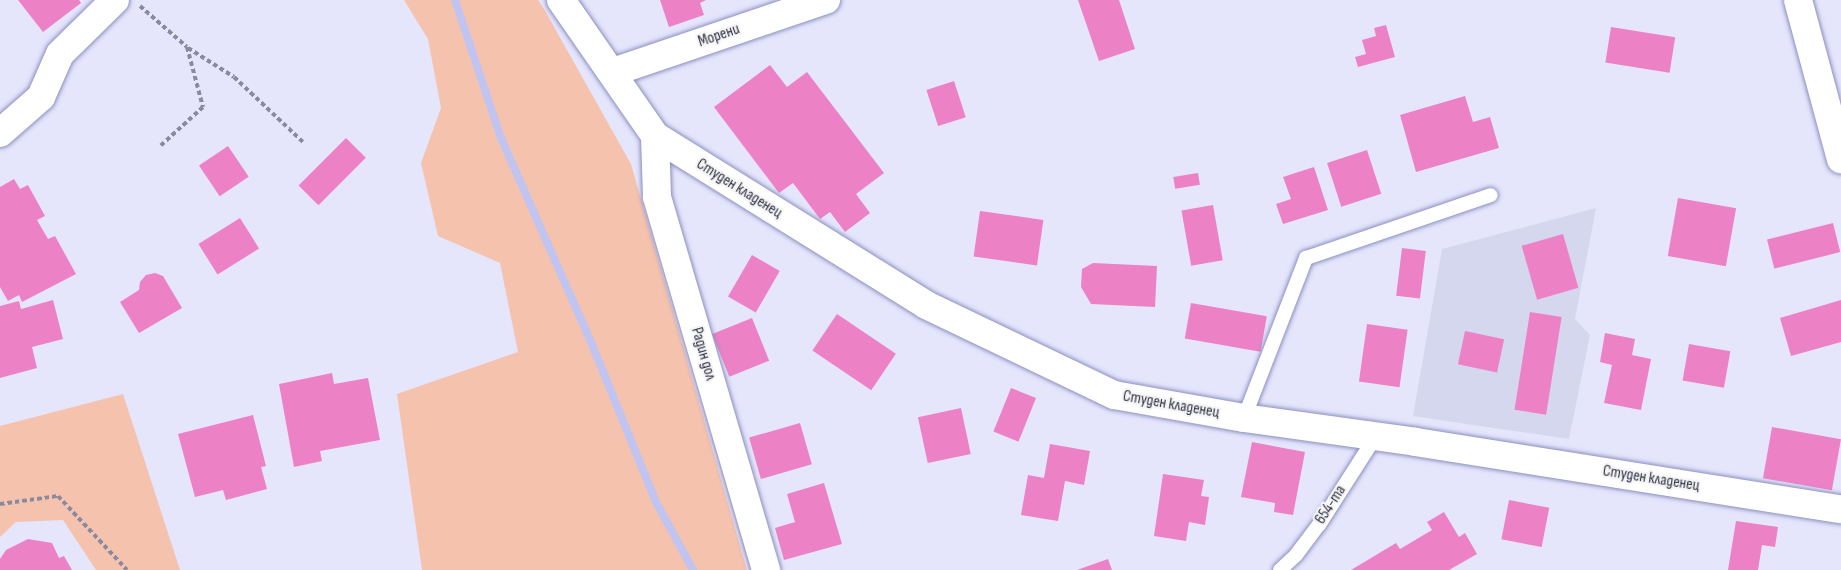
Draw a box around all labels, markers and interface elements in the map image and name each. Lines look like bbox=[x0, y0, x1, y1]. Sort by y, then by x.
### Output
street label: Морени bbox=[696, 20, 742, 52]
street label: Студен кладенец bbox=[693, 155, 785, 223]
street label: Радин дол bbox=[686, 325, 720, 383]
street label: Студен кладенец bbox=[1121, 387, 1221, 423]
street label: Студен кладенец bbox=[1601, 462, 1701, 496]
street label: 654-та bbox=[1311, 482, 1351, 528]

